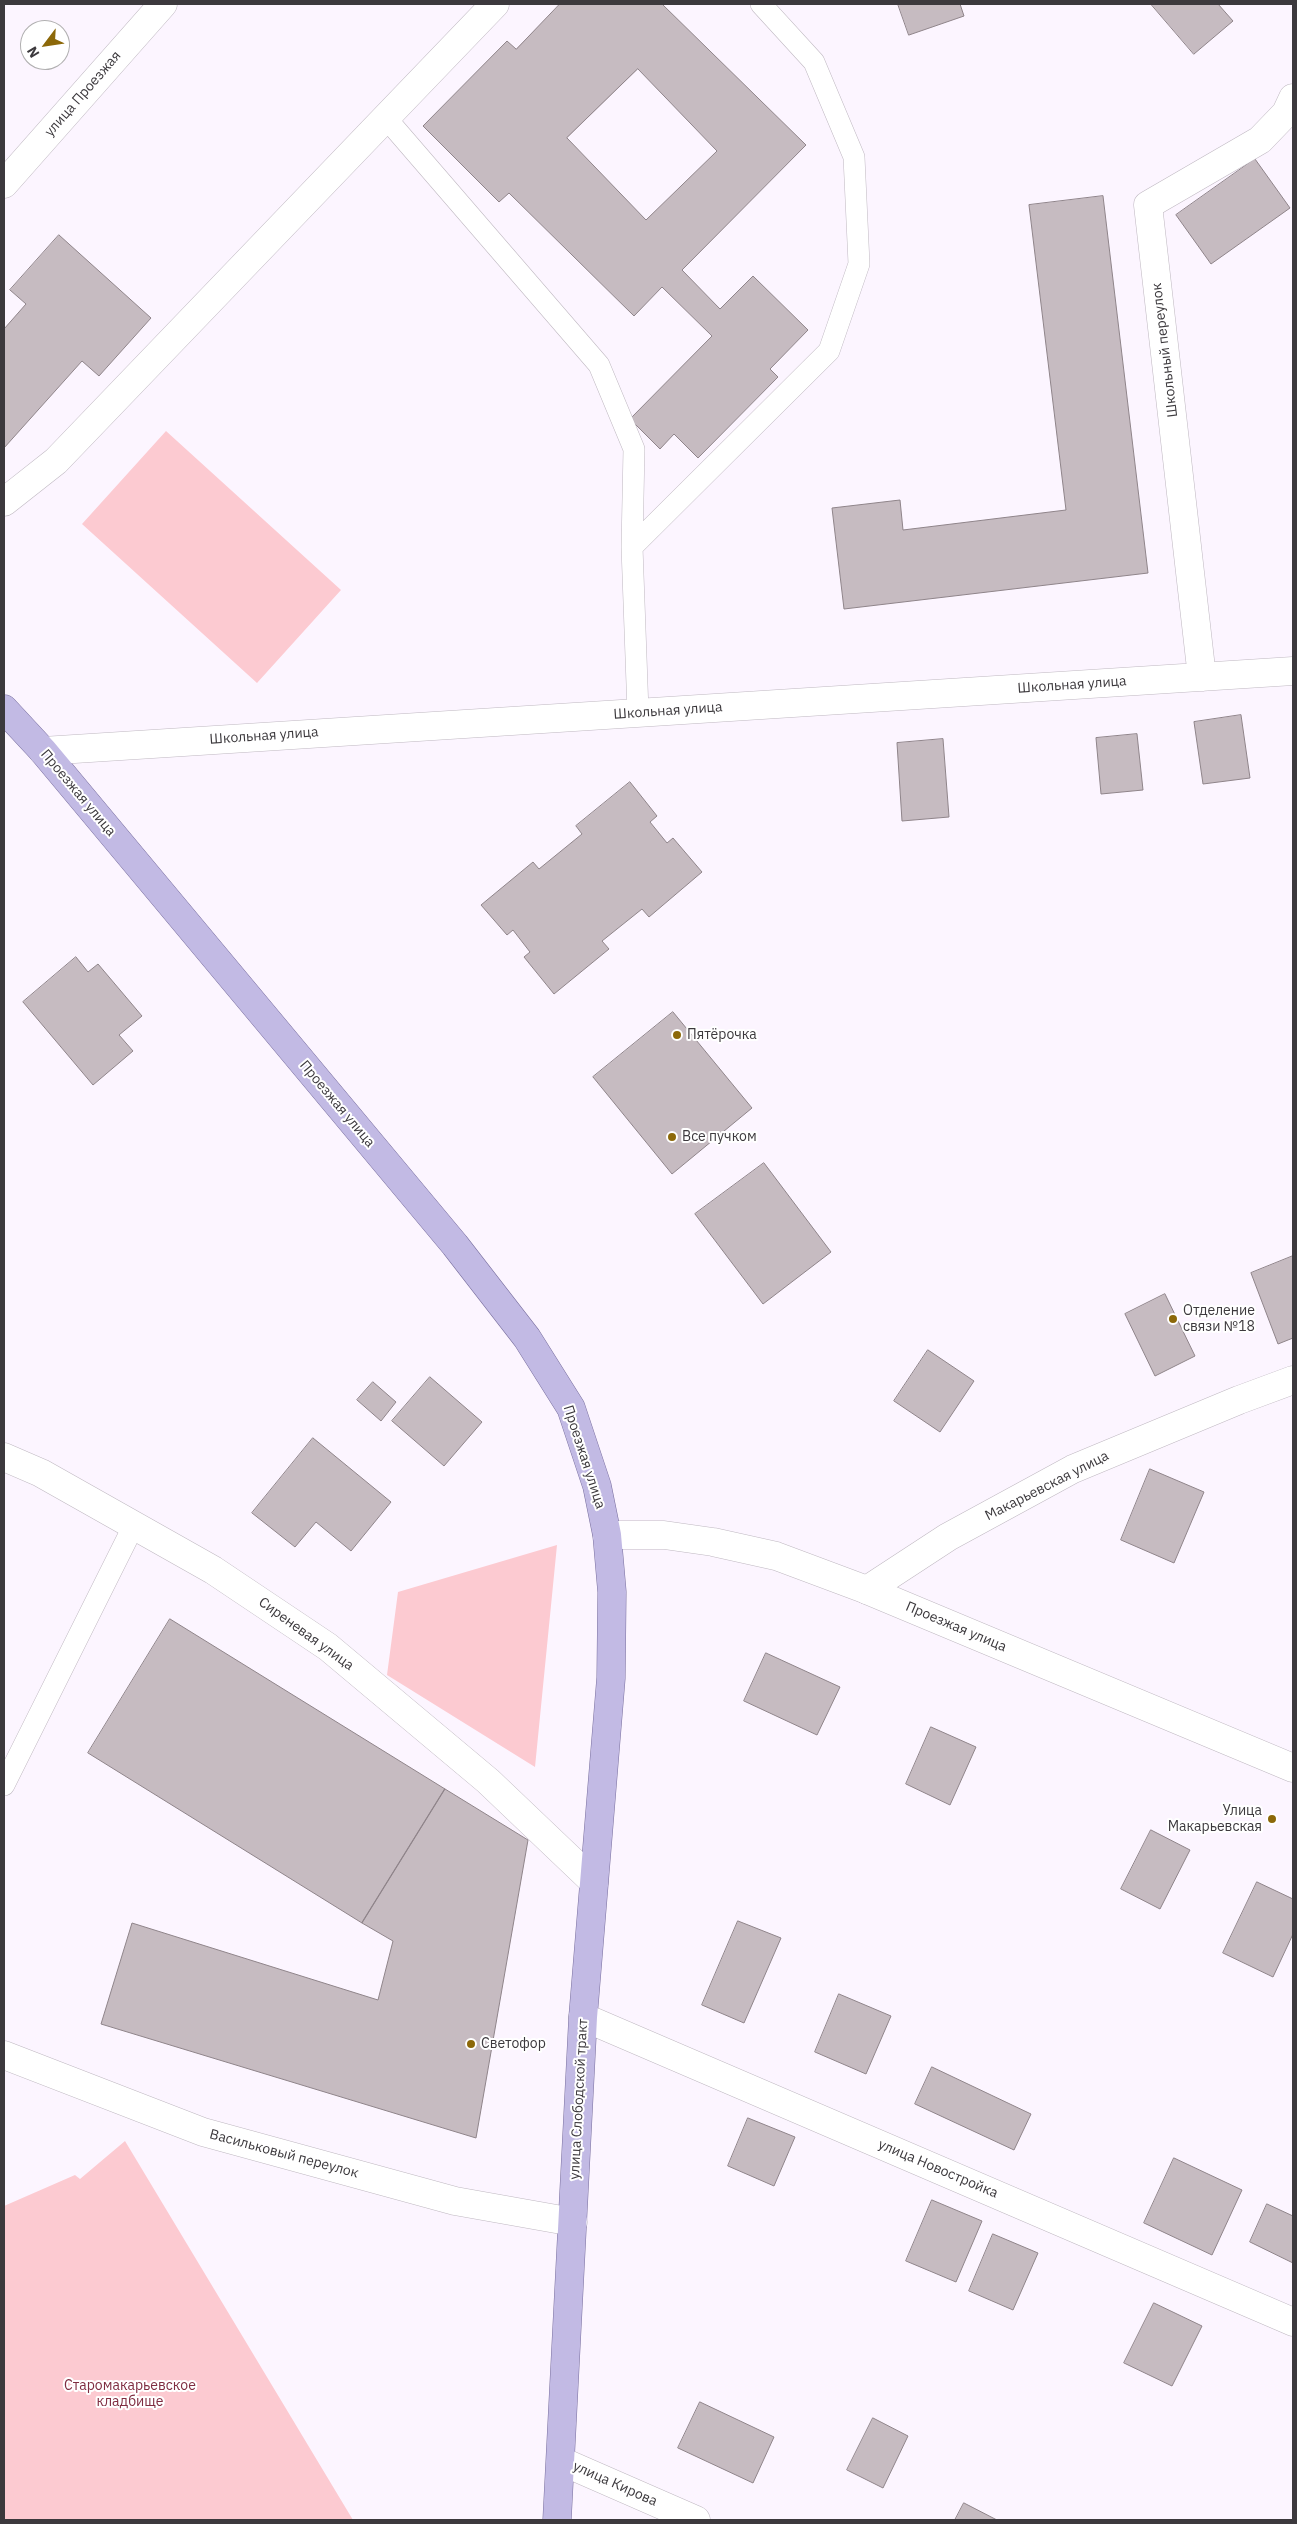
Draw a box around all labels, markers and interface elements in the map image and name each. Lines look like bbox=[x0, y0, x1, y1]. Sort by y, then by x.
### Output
north arrow bbox=[20, 20, 70, 70]
text: N bbox=[23, 43, 43, 61]
street label: улица Проезжая bbox=[41, 48, 125, 140]
street label: Школьный переулок bbox=[1148, 282, 1182, 418]
street label: Школьная улица bbox=[1017, 673, 1127, 697]
street label: Школьная улица bbox=[613, 699, 723, 723]
street label: Школьная улица bbox=[209, 724, 319, 748]
street label: Проезжая улица bbox=[37, 746, 119, 840]
place label: Пятёрочка bbox=[687, 1027, 757, 1043]
marker: Пятёрочка bbox=[671, 1029, 683, 1041]
street label: Проезжая улица bbox=[296, 1057, 378, 1151]
place label: Все пучком bbox=[682, 1129, 757, 1145]
marker: Все пучком bbox=[666, 1131, 678, 1143]
place label: Отделение связи №18 bbox=[1183, 1303, 1255, 1335]
marker: Отделение связи №18 bbox=[1167, 1313, 1179, 1325]
street label: Проезжая улица bbox=[559, 1403, 609, 1511]
street label: Макарьевская улица bbox=[982, 1448, 1112, 1524]
street label: Сиреневая улица bbox=[255, 1594, 357, 1674]
street label: Проезжая улица bbox=[903, 1598, 1009, 1656]
place label: Улица Макарьевская bbox=[1168, 1803, 1262, 1835]
marker: Улица Макарьевская bbox=[1266, 1813, 1278, 1825]
street label: улица Слободской тракт bbox=[566, 2018, 592, 2180]
place label: Светофор bbox=[481, 2036, 546, 2052]
marker: Светофор bbox=[465, 2038, 477, 2050]
street label: Васильковый переулок bbox=[208, 2126, 360, 2182]
street label: улица Новостройка bbox=[876, 2136, 1000, 2202]
park label: Старомакарьевское кладбище bbox=[64, 2378, 196, 2410]
street label: улица Кирова bbox=[570, 2458, 660, 2510]

